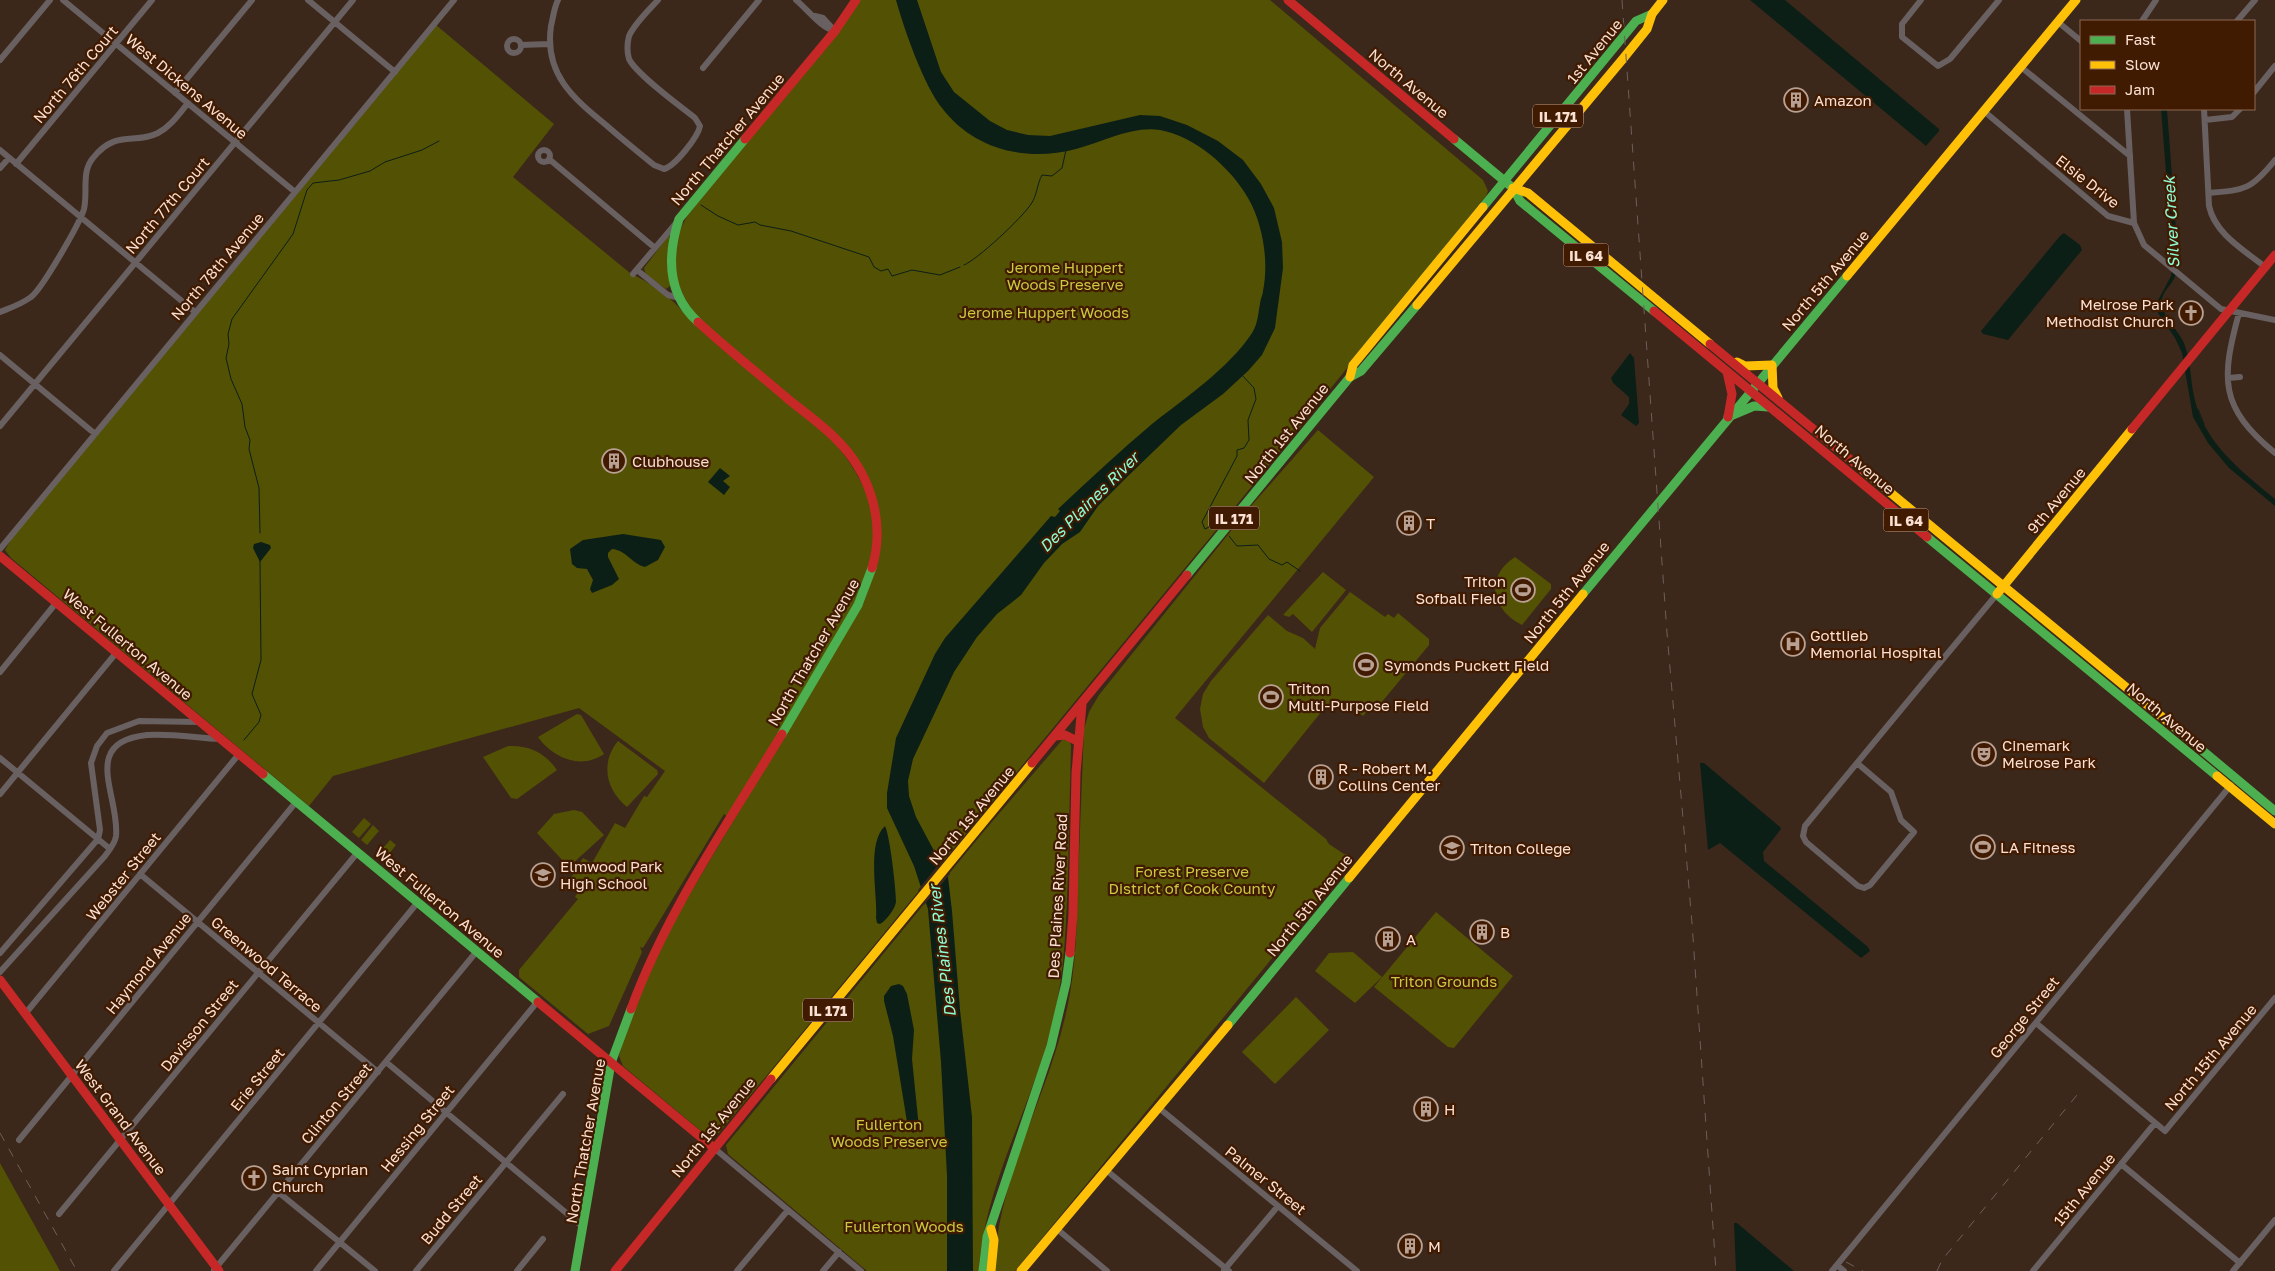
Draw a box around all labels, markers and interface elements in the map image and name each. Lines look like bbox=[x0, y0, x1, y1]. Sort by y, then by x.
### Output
street label: 1st Avenue bbox=[1562, 15, 1626, 87]
legend bbox=[2080, 20, 2255, 110]
street label: North 76th Court bbox=[29, 22, 121, 126]
street label: West Dickens Avenue bbox=[122, 30, 252, 142]
text: Fast bbox=[2125, 30, 2156, 48]
street label: North Avenue bbox=[1365, 44, 1453, 122]
text: Slow bbox=[2125, 55, 2160, 73]
street label: North Thatcher Avenue bbox=[666, 69, 788, 209]
text: Jam bbox=[2125, 80, 2155, 98]
building icon: Amazon bbox=[1783, 87, 1809, 113]
place label: Amazon bbox=[1814, 91, 1872, 109]
road number: IL 171 bbox=[1533, 104, 1583, 128]
street label: Elsie Drive bbox=[2053, 151, 2124, 212]
street label: North 77th Court bbox=[121, 153, 213, 257]
water label: Silver Creek bbox=[2159, 174, 2183, 268]
street label: North 78th Avenue bbox=[167, 208, 267, 323]
street label: North 5th Avenue bbox=[1778, 226, 1873, 334]
road number: IL 64 bbox=[1564, 244, 1608, 266]
park label: Jerome Huppert Woods Preserve bbox=[1006, 258, 1124, 293]
place label: Melrose Park Methodist Church bbox=[2046, 295, 2175, 330]
church icon: Melrose Park Methodist Church bbox=[2178, 300, 2204, 326]
park label: Jerome Huppert Woods bbox=[959, 303, 1129, 321]
street label: North 1st Avenue bbox=[1240, 379, 1332, 487]
street label: North Avenue bbox=[1811, 420, 1899, 498]
water label: Des Plaines River bbox=[1035, 446, 1145, 556]
building icon: Clubhouse bbox=[601, 448, 627, 474]
place label: Clubhouse bbox=[632, 452, 710, 470]
street label: 9th Avenue bbox=[2023, 463, 2089, 537]
road number: IL 171 bbox=[1209, 506, 1259, 530]
road number: IL 64 bbox=[1884, 508, 1928, 532]
building icon: T bbox=[1396, 510, 1422, 536]
place label: T bbox=[1426, 514, 1435, 532]
street label: North 5th Avenue bbox=[1519, 537, 1613, 647]
place label: Triton Sofball Field bbox=[1416, 572, 1506, 607]
street label: North Thatcher Avenue bbox=[763, 575, 863, 729]
sports icon: Triton Sofball Field bbox=[1510, 577, 1536, 603]
street label: West Fullerton Avenue bbox=[60, 585, 197, 704]
place label: Gottlieb Memorial Hospital bbox=[1810, 626, 1942, 661]
hospital icon: Gottlieb Memorial Hospital bbox=[1780, 631, 1806, 657]
sports icon: Symonds Puckett Field bbox=[1353, 652, 1379, 678]
place label: Symonds Puckett Field bbox=[1384, 656, 1549, 674]
street label: North Avenue bbox=[2123, 678, 2211, 756]
place label: Triton Multi-Purpose Field bbox=[1288, 679, 1429, 714]
sports icon: Triton Multi-Purpose Field bbox=[1258, 684, 1284, 710]
place label: Cinemark Melrose Park bbox=[2002, 736, 2097, 771]
theatre icon: Cinemark Melrose Park bbox=[1971, 741, 1997, 767]
place label: R - Robert M. Collins Center bbox=[1338, 759, 1440, 794]
street label: North 1st Avenue bbox=[924, 762, 1018, 868]
building icon: R - Robert M. Collins Center bbox=[1308, 764, 1334, 790]
street label: Des Plaines River Road bbox=[1044, 813, 1070, 979]
street label: Webster Street bbox=[82, 828, 164, 924]
sports icon: LA Fitness bbox=[1970, 834, 1996, 860]
school or university icon: Triton College bbox=[1439, 835, 1465, 861]
place label: LA Fitness bbox=[2000, 838, 2076, 856]
place label: Triton College bbox=[1470, 839, 1571, 857]
street label: West Fullerton Avenue bbox=[372, 843, 509, 962]
street label: North 5th Avenue bbox=[1262, 850, 1356, 960]
place label: Elmwood Park High School bbox=[560, 857, 663, 892]
school or university icon: Elmwood Park High School bbox=[530, 862, 556, 888]
park label: Forest Preserve District of Cook County bbox=[1109, 862, 1276, 897]
water label: Des Plaines River bbox=[924, 881, 960, 1018]
street label: Haymond Avenue bbox=[102, 908, 195, 1017]
street label: Greenwood Terrace bbox=[208, 912, 326, 1016]
building icon: B bbox=[1469, 919, 1495, 945]
place label: B bbox=[1500, 923, 1510, 941]
building icon: A bbox=[1375, 926, 1401, 952]
place label: A bbox=[1406, 930, 1416, 948]
park label: Triton Grounds bbox=[1391, 972, 1497, 990]
street label: George Street bbox=[1986, 972, 2062, 1062]
street label: Davisson Street bbox=[156, 975, 242, 1075]
road number: IL 171 bbox=[803, 998, 853, 1022]
street label: North 15th Avenue bbox=[2160, 1000, 2260, 1114]
street label: Erie Street bbox=[226, 1044, 288, 1114]
street label: West Grand Avenue bbox=[72, 1056, 171, 1179]
street label: North Thatcher Avenue bbox=[562, 1057, 608, 1225]
street label: Clinton Street bbox=[297, 1059, 375, 1147]
street label: North 1st Avenue bbox=[667, 1073, 759, 1181]
street label: Hessing Street bbox=[376, 1081, 458, 1175]
building icon: H bbox=[1413, 1096, 1439, 1122]
place label: H bbox=[1444, 1100, 1455, 1118]
park label: Fullerton Woods Preserve bbox=[831, 1115, 948, 1150]
street label: Palmer Street bbox=[1222, 1142, 1310, 1218]
street label: 15th Avenue bbox=[2049, 1149, 2119, 1229]
place label: Saint Cyprian Church bbox=[272, 1160, 368, 1195]
church icon: Saint Cyprian Church bbox=[241, 1165, 267, 1191]
street label: Budd Street bbox=[417, 1170, 485, 1248]
park label: Fullerton Woods bbox=[844, 1217, 964, 1235]
building icon: M bbox=[1397, 1233, 1423, 1259]
place label: M bbox=[1428, 1237, 1441, 1255]

